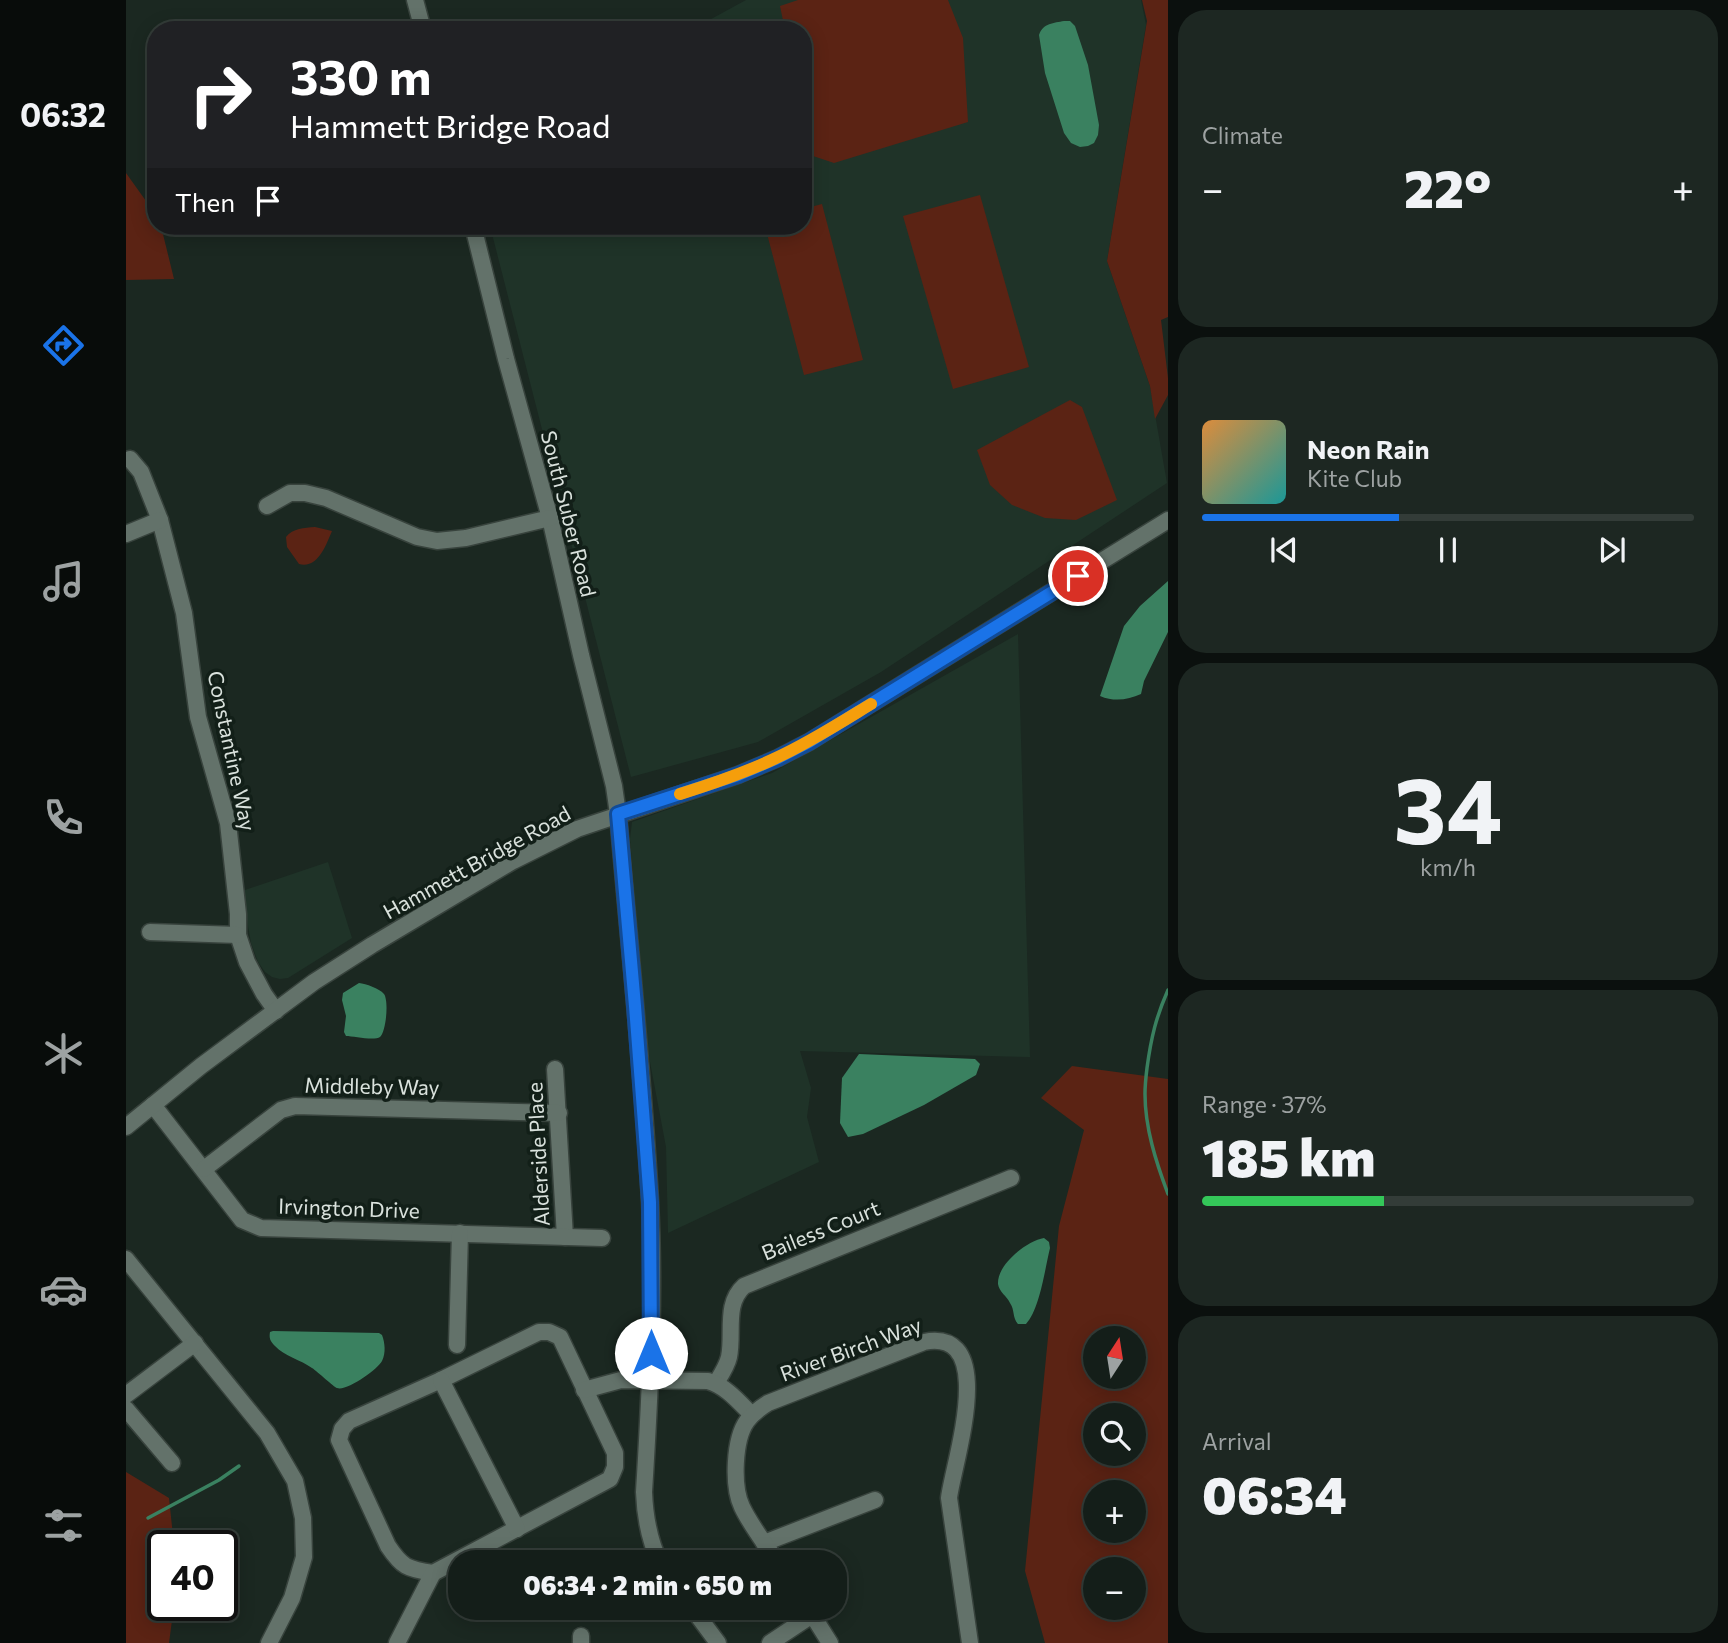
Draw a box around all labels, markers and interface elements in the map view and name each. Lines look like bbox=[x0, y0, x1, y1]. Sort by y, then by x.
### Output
text: 330 m bbox=[290, 45, 431, 105]
icon: right bbox=[175, 49, 266, 140]
text: 06:32 bbox=[20, 94, 106, 134]
text: Hammett Bridge Road bbox=[290, 105, 610, 145]
text: Climate bbox=[1202, 121, 1283, 149]
text: 22° bbox=[1404, 155, 1491, 219]
text: − bbox=[1202, 164, 1224, 211]
text: + bbox=[1672, 164, 1694, 211]
icon: arrive bbox=[249, 182, 287, 220]
text: Then bbox=[175, 186, 235, 217]
icon: directions bbox=[39, 321, 88, 370]
street label: South Suber Road bbox=[537, 428, 602, 599]
text: Neon Rain bbox=[1307, 433, 1430, 464]
text: Kite Club bbox=[1307, 464, 1402, 492]
icon: previous bbox=[1265, 531, 1303, 569]
icon: pause bbox=[1429, 531, 1467, 569]
icon: next bbox=[1593, 531, 1631, 569]
pin bbox=[1048, 546, 1108, 606]
icon: music bbox=[39, 557, 88, 606]
icon: arrive bbox=[1059, 557, 1097, 595]
street label: Constantine Way bbox=[203, 668, 262, 833]
text: 34 bbox=[1394, 751, 1502, 863]
icon: phone bbox=[39, 793, 88, 842]
street label: Hammett Bridge Road bbox=[378, 800, 574, 924]
text: km/h bbox=[1420, 853, 1476, 881]
icon: climate bbox=[39, 1029, 88, 1078]
street label: Middleby Way bbox=[304, 1072, 440, 1099]
street label: Alderside Place bbox=[521, 1081, 554, 1227]
text: Range · 37% bbox=[1202, 1090, 1327, 1118]
text: 185 km bbox=[1202, 1124, 1375, 1188]
street label: Irvington Drive bbox=[278, 1193, 420, 1222]
street label: Bailess Court bbox=[758, 1195, 883, 1265]
icon: car bbox=[39, 1265, 88, 1314]
street label: River Birch Way bbox=[776, 1311, 925, 1386]
position arrow bbox=[614, 1316, 688, 1390]
north arrow bbox=[1083, 1326, 1146, 1390]
map controls bbox=[1083, 1326, 1146, 1620]
button: search bbox=[1083, 1403, 1146, 1466]
text: Arrival bbox=[1202, 1427, 1272, 1455]
text: 06:34 bbox=[1202, 1461, 1347, 1525]
button: + bbox=[1083, 1480, 1146, 1543]
icon: filters bbox=[39, 1501, 88, 1550]
speed limit sign: 40 bbox=[147, 1530, 238, 1621]
button: − bbox=[1083, 1557, 1146, 1620]
text: 06:34 · 2 min · 650 m bbox=[523, 1569, 772, 1600]

